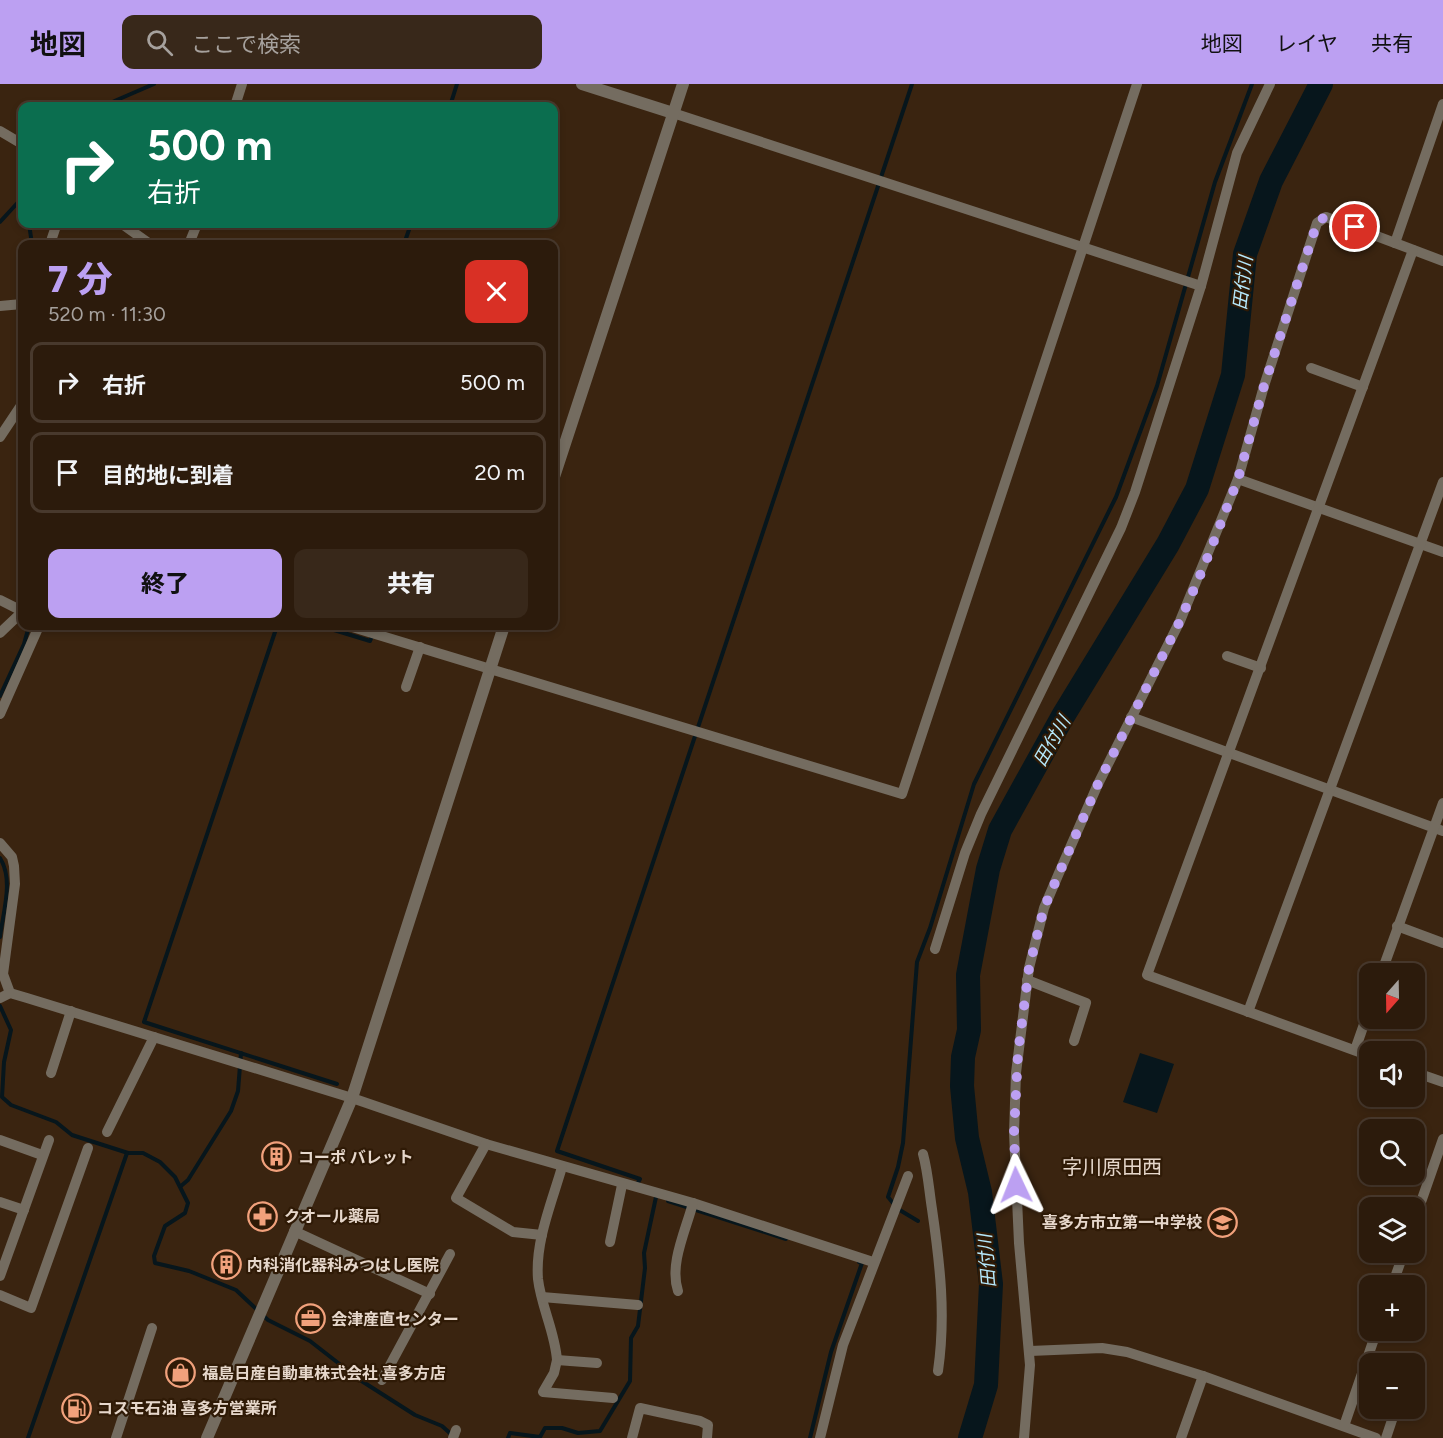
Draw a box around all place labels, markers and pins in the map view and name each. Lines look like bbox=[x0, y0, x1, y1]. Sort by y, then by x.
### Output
pin bbox=[1329, 201, 1380, 252]
building icon: コーポ バレット bbox=[261, 1141, 293, 1173]
place label: コーポ バレット bbox=[298, 1148, 414, 1167]
pharmacy icon: クオール薬局 bbox=[247, 1200, 279, 1232]
school or university icon: 喜多方市立第一中学校 bbox=[1207, 1206, 1239, 1238]
place label: クオール薬局 bbox=[284, 1207, 380, 1226]
place label: 喜多方市立第一中学校 bbox=[1042, 1213, 1202, 1232]
building icon: 内科消化器科みつはし医院 bbox=[210, 1249, 242, 1281]
place label: 内科消化器科みつはし医院 bbox=[247, 1256, 439, 1275]
office icon: 会津産直センター bbox=[294, 1303, 326, 1335]
place label: 会津産直センター bbox=[331, 1310, 459, 1329]
shop icon: 福島日産自動車株式会社 喜多方店 bbox=[165, 1357, 197, 1389]
place label: 福島日産自動車株式会社 喜多方店 bbox=[202, 1364, 446, 1383]
fuel station icon: コスモ石油 喜多方営業所 bbox=[60, 1392, 92, 1424]
place label: コスモ石油 喜多方営業所 bbox=[97, 1399, 277, 1418]

